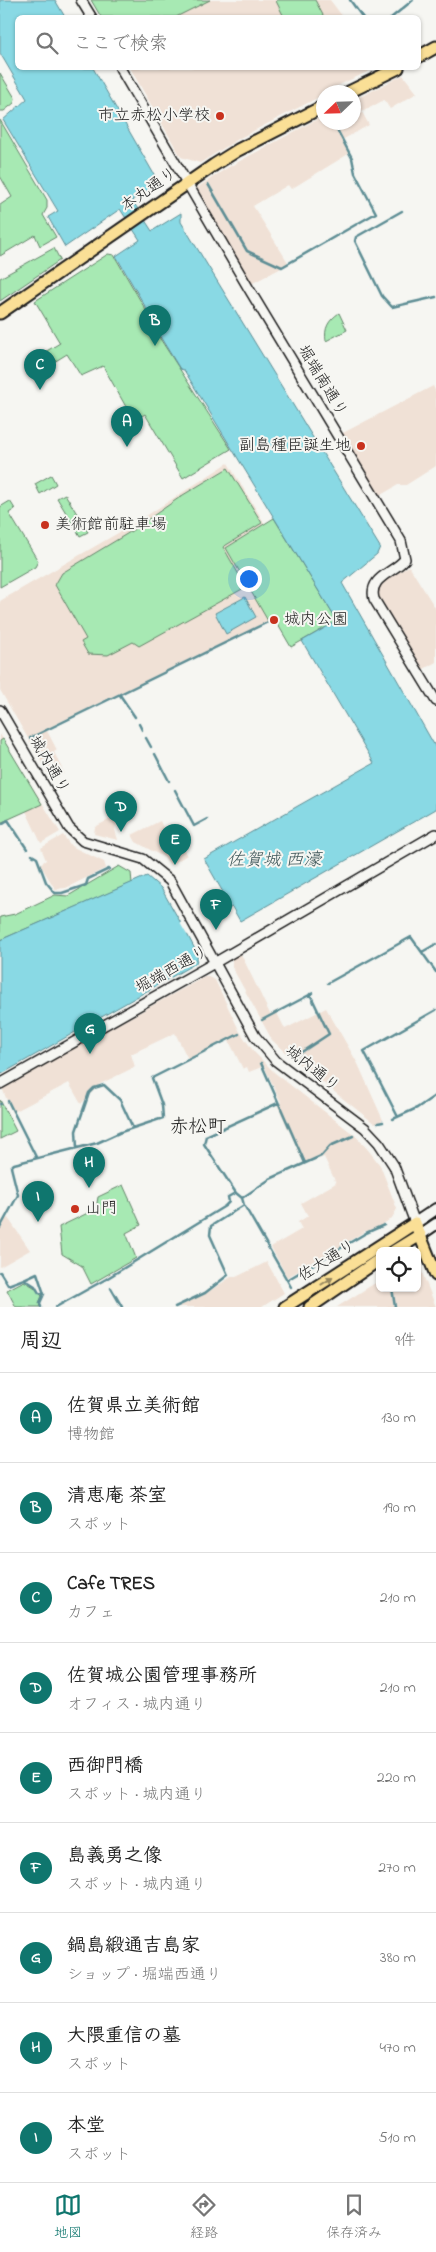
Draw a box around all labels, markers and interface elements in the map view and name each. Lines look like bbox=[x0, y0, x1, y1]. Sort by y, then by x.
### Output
search box bbox=[15, 15, 421, 70]
icon: search bbox=[33, 29, 61, 57]
text: ここで検索 bbox=[73, 31, 168, 58]
north arrow bbox=[316, 85, 361, 130]
place label: 市立赤松小学校 bbox=[98, 104, 210, 128]
marker: 市立赤松小学校 bbox=[214, 110, 226, 122]
street label: 本丸通り bbox=[116, 162, 182, 218]
pin: B bbox=[139, 305, 171, 346]
street label: 堀端南通り bbox=[291, 341, 353, 421]
pin: C bbox=[24, 349, 56, 390]
pin: A bbox=[111, 406, 143, 447]
place label: 副島種臣誕生地 bbox=[239, 434, 351, 458]
marker: 副島種臣誕生地 bbox=[355, 440, 367, 452]
place label: 美術館前駐車場 bbox=[55, 513, 167, 537]
marker: 美術館前駐車場 bbox=[39, 519, 51, 531]
your location bbox=[236, 566, 262, 592]
place label: 城内公園 bbox=[284, 608, 348, 632]
marker: 城内公園 bbox=[268, 614, 280, 626]
street label: 城内通り bbox=[23, 731, 75, 799]
pin: D bbox=[105, 791, 137, 832]
pin: E bbox=[159, 824, 191, 865]
water label: 佐賀城 西濠 bbox=[227, 848, 323, 874]
pin: F bbox=[200, 889, 232, 930]
street label: 堀端西通り bbox=[131, 940, 213, 1000]
pin: G bbox=[74, 1013, 106, 1054]
street label: 城内通り bbox=[280, 1040, 344, 1098]
district label: 赤松町 bbox=[169, 1114, 227, 1141]
pin: H bbox=[73, 1147, 105, 1188]
pin: I bbox=[22, 1181, 54, 1222]
place label: 山門 bbox=[85, 1197, 117, 1221]
marker: 山門 bbox=[69, 1203, 81, 1215]
street label: 佐大通り bbox=[293, 1234, 361, 1288]
map controls bbox=[376, 1247, 421, 1292]
button: locate bbox=[376, 1247, 421, 1292]
one-way arrow bbox=[320, 1276, 333, 1286]
text: 周辺 bbox=[20, 1327, 62, 1357]
text: 9件 bbox=[395, 1329, 416, 1353]
text: 佐賀県立美術館 bbox=[67, 1393, 200, 1420]
text: A bbox=[31, 1406, 41, 1430]
text: 130 m bbox=[381, 1406, 416, 1430]
text: 博物館 bbox=[67, 1423, 115, 1447]
text: 清恵庵 茶室 bbox=[67, 1483, 167, 1510]
text: B bbox=[31, 1496, 41, 1520]
text: 190 m bbox=[383, 1496, 416, 1520]
text: スポット bbox=[67, 1513, 131, 1537]
text: Cafe TRES bbox=[67, 1571, 155, 1598]
text: C bbox=[32, 1586, 40, 1610]
text: 210 m bbox=[380, 1586, 416, 1610]
text: カフェ bbox=[67, 1601, 115, 1625]
text: 佐賀城公園管理事務所 bbox=[67, 1663, 257, 1690]
text: D bbox=[30, 1676, 42, 1700]
text: 210 m bbox=[380, 1676, 416, 1700]
text: オフィス · 城内通り bbox=[67, 1693, 206, 1717]
text: 西御門橋 bbox=[67, 1753, 143, 1780]
text: E bbox=[31, 1766, 41, 1790]
text: 220 m bbox=[377, 1766, 416, 1790]
text: スポット · 城内通り bbox=[67, 1783, 206, 1807]
text: 島義勇之像 bbox=[67, 1843, 162, 1870]
text: F bbox=[31, 1856, 41, 1880]
text: 270 m bbox=[378, 1856, 416, 1880]
text: スポット · 城内通り bbox=[67, 1873, 206, 1897]
text: 鍋島緞通吉島家 bbox=[67, 1933, 200, 1960]
text: G bbox=[31, 1946, 41, 1970]
text: 380 m bbox=[380, 1946, 416, 1970]
text: ショップ · 堀端西通り bbox=[67, 1963, 222, 1987]
text: 大隈重信の墓 bbox=[67, 2023, 181, 2050]
text: H bbox=[31, 2036, 41, 2060]
text: 470 m bbox=[379, 2036, 416, 2060]
text: スポット bbox=[67, 2053, 131, 2077]
text: 本堂 bbox=[67, 2113, 105, 2140]
text: I bbox=[34, 2126, 38, 2150]
text: 510 m bbox=[378, 2126, 416, 2150]
text: スポット bbox=[67, 2143, 131, 2167]
tab: 地図 bbox=[54, 2191, 82, 2244]
tab: 経路 bbox=[190, 2191, 218, 2244]
tab: 保存済み bbox=[326, 2191, 382, 2244]

